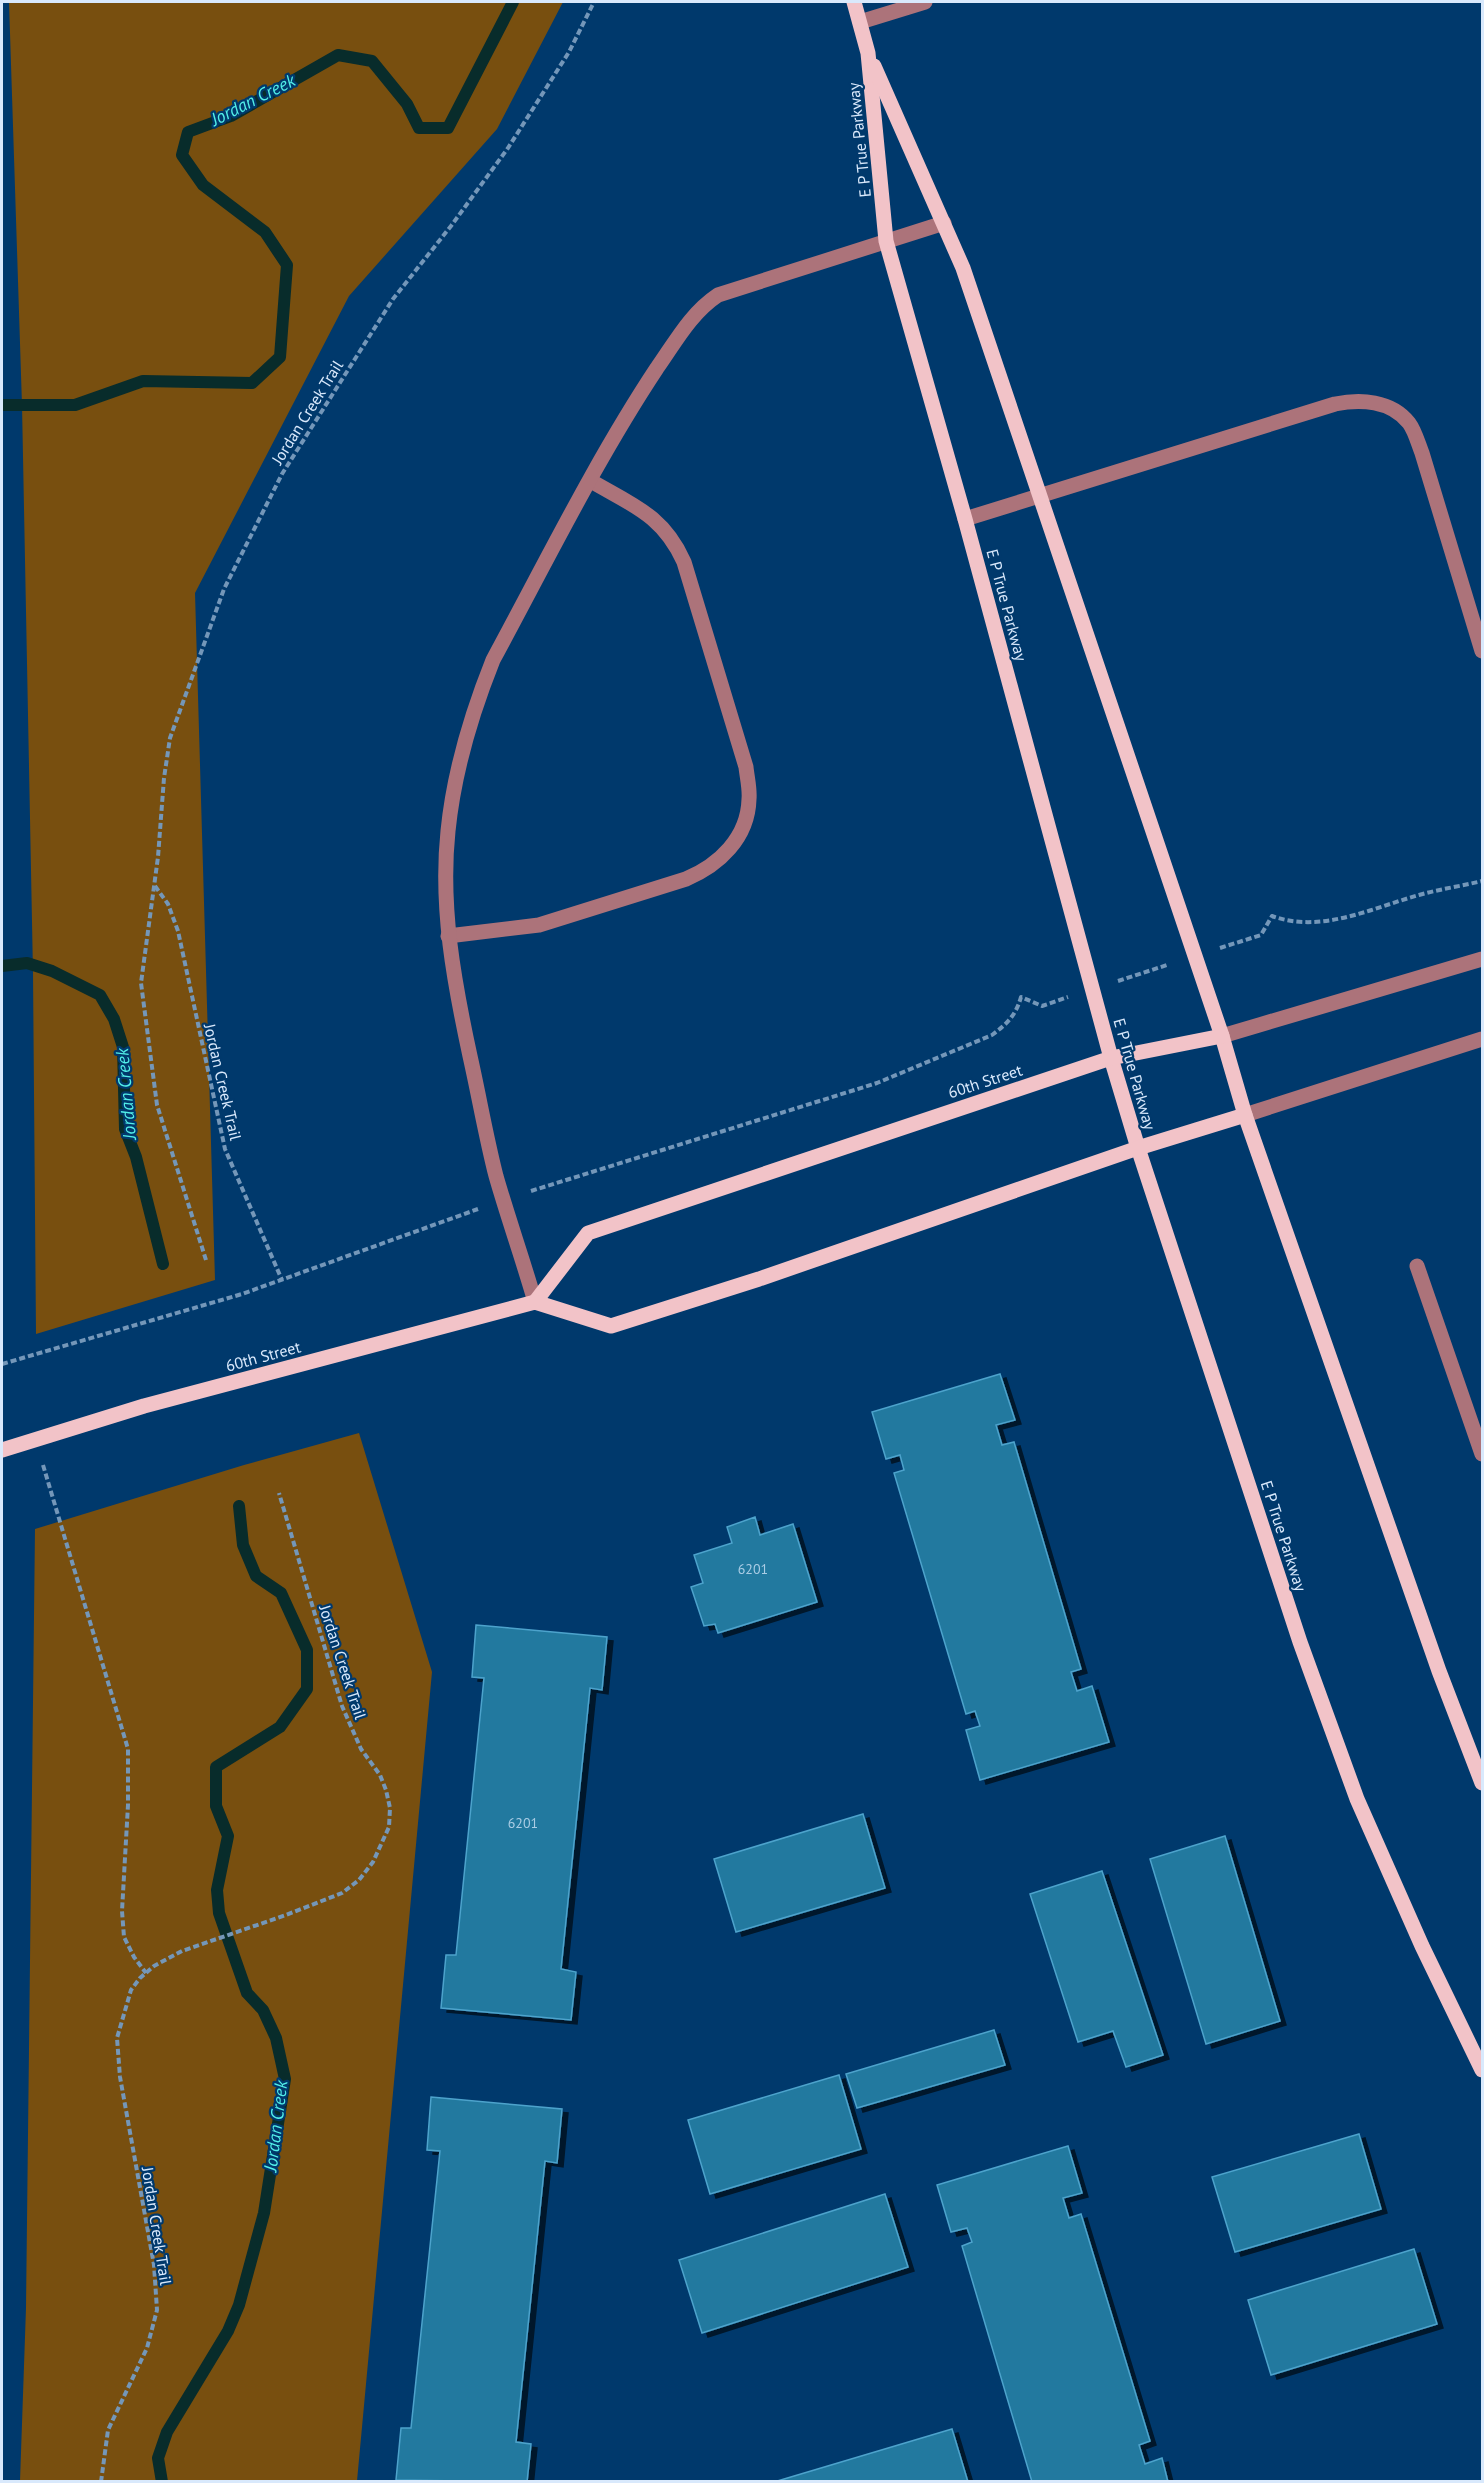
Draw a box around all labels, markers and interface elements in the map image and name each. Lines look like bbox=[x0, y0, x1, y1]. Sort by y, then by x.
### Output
water label: Jordan Creek bbox=[205, 68, 300, 132]
street label: E P True Parkway bbox=[843, 81, 875, 198]
street label: Jordan Creek Trail bbox=[266, 356, 347, 469]
street label: E P True Parkway bbox=[982, 547, 1032, 664]
street label: E P True Parkway bbox=[1110, 1016, 1161, 1133]
street label: Jordan Creek Trail bbox=[200, 1021, 246, 1143]
water label: Jordan Creek bbox=[110, 1046, 141, 1143]
street label: 60th Street bbox=[945, 1059, 1025, 1102]
street label: 60th Street bbox=[223, 1336, 303, 1376]
street label: E P True Parkway bbox=[1257, 1478, 1311, 1594]
house number: 6201 bbox=[738, 1560, 768, 1578]
street label: Jordan Creek Trail bbox=[315, 1601, 371, 1722]
house number: 6201 bbox=[508, 1814, 538, 1832]
water label: Jordan Creek bbox=[258, 2078, 293, 2175]
street label: Jordan Creek Trail bbox=[138, 2165, 176, 2287]

